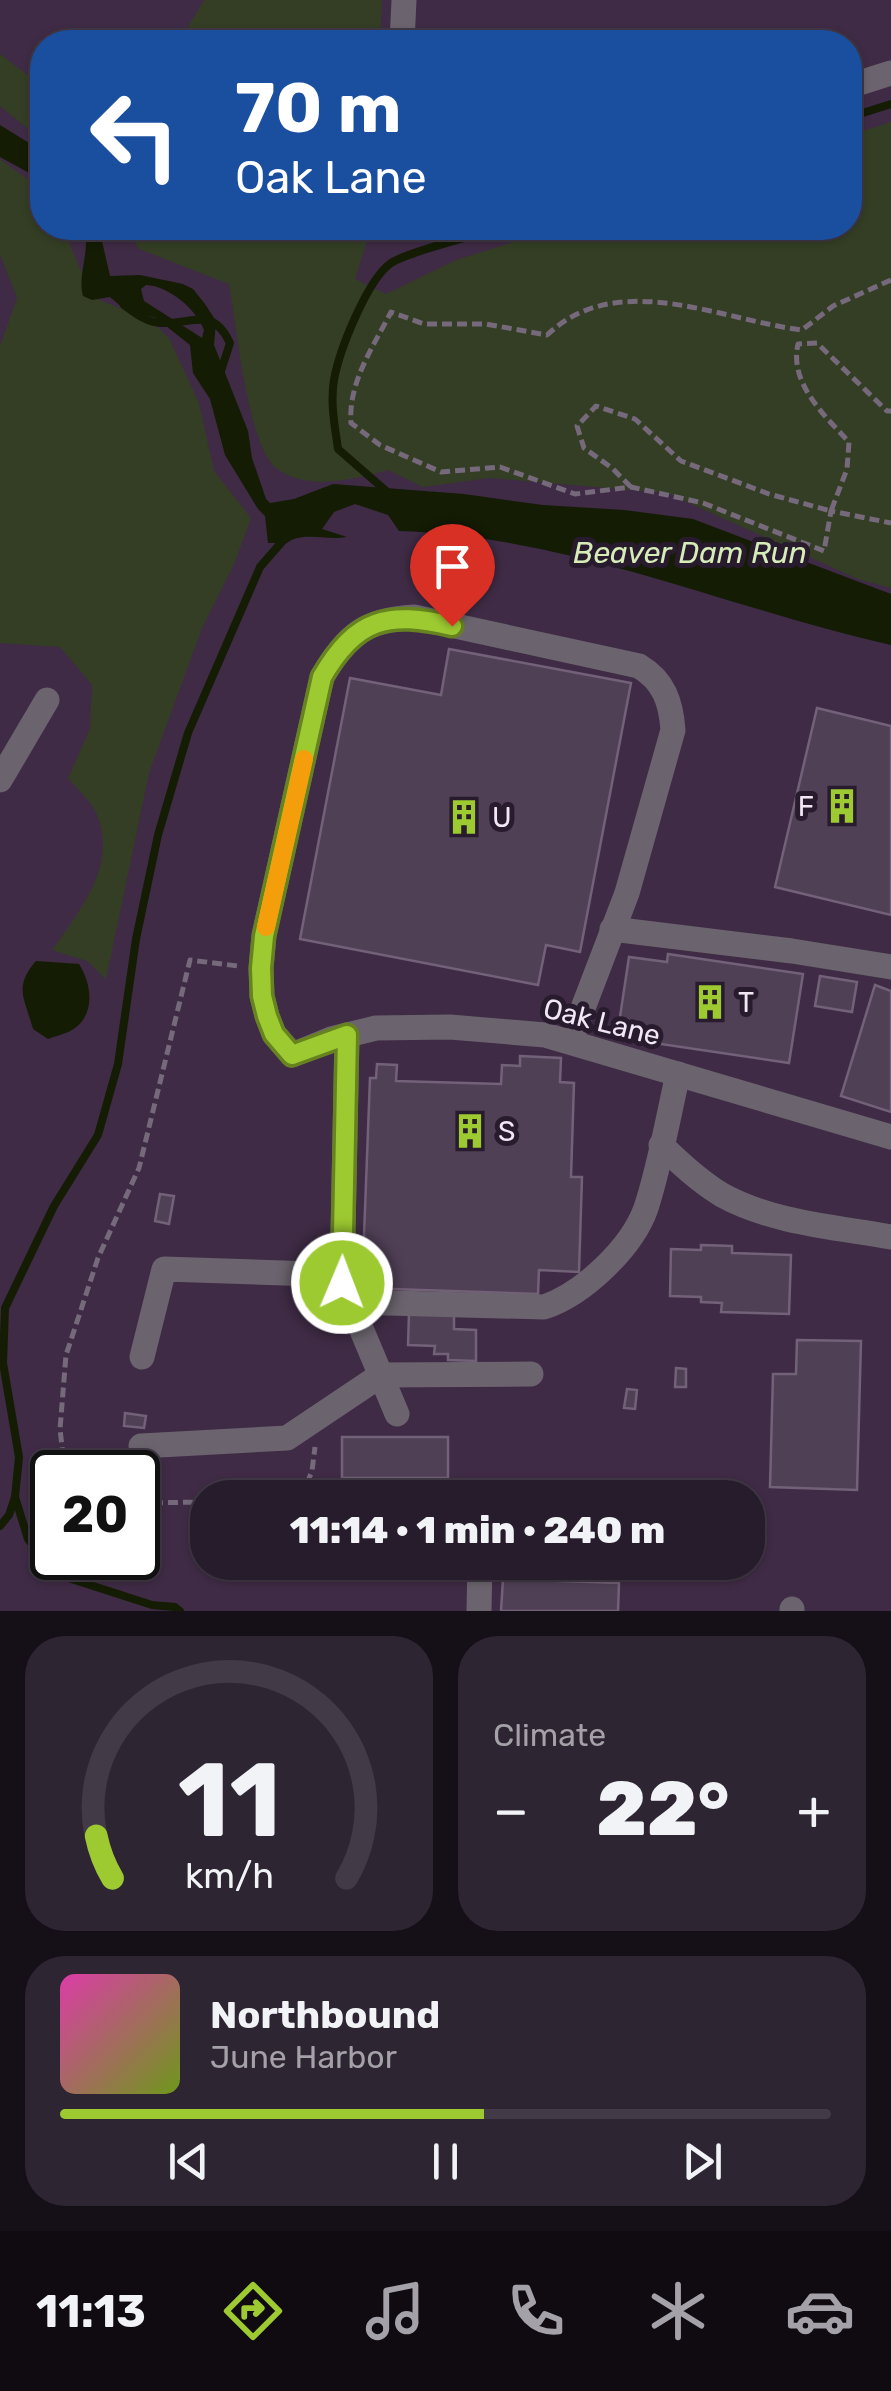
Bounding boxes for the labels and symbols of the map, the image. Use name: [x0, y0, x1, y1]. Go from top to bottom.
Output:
pin: [410, 524, 495, 627]
water label: Beaver Dam Run: [573, 535, 807, 571]
building icon: F: [823, 787, 861, 825]
place label: F: [798, 790, 814, 823]
building icon: U: [445, 798, 483, 836]
place label: U: [492, 801, 512, 834]
building icon: T: [691, 983, 729, 1021]
place label: T: [738, 986, 754, 1019]
street label: Oak Lane: [540, 992, 664, 1052]
building icon: S: [451, 1112, 489, 1150]
place label: S: [498, 1115, 515, 1148]
position arrow: [290, 1231, 394, 1335]
speed limit sign: 20: [30, 1450, 160, 1580]

